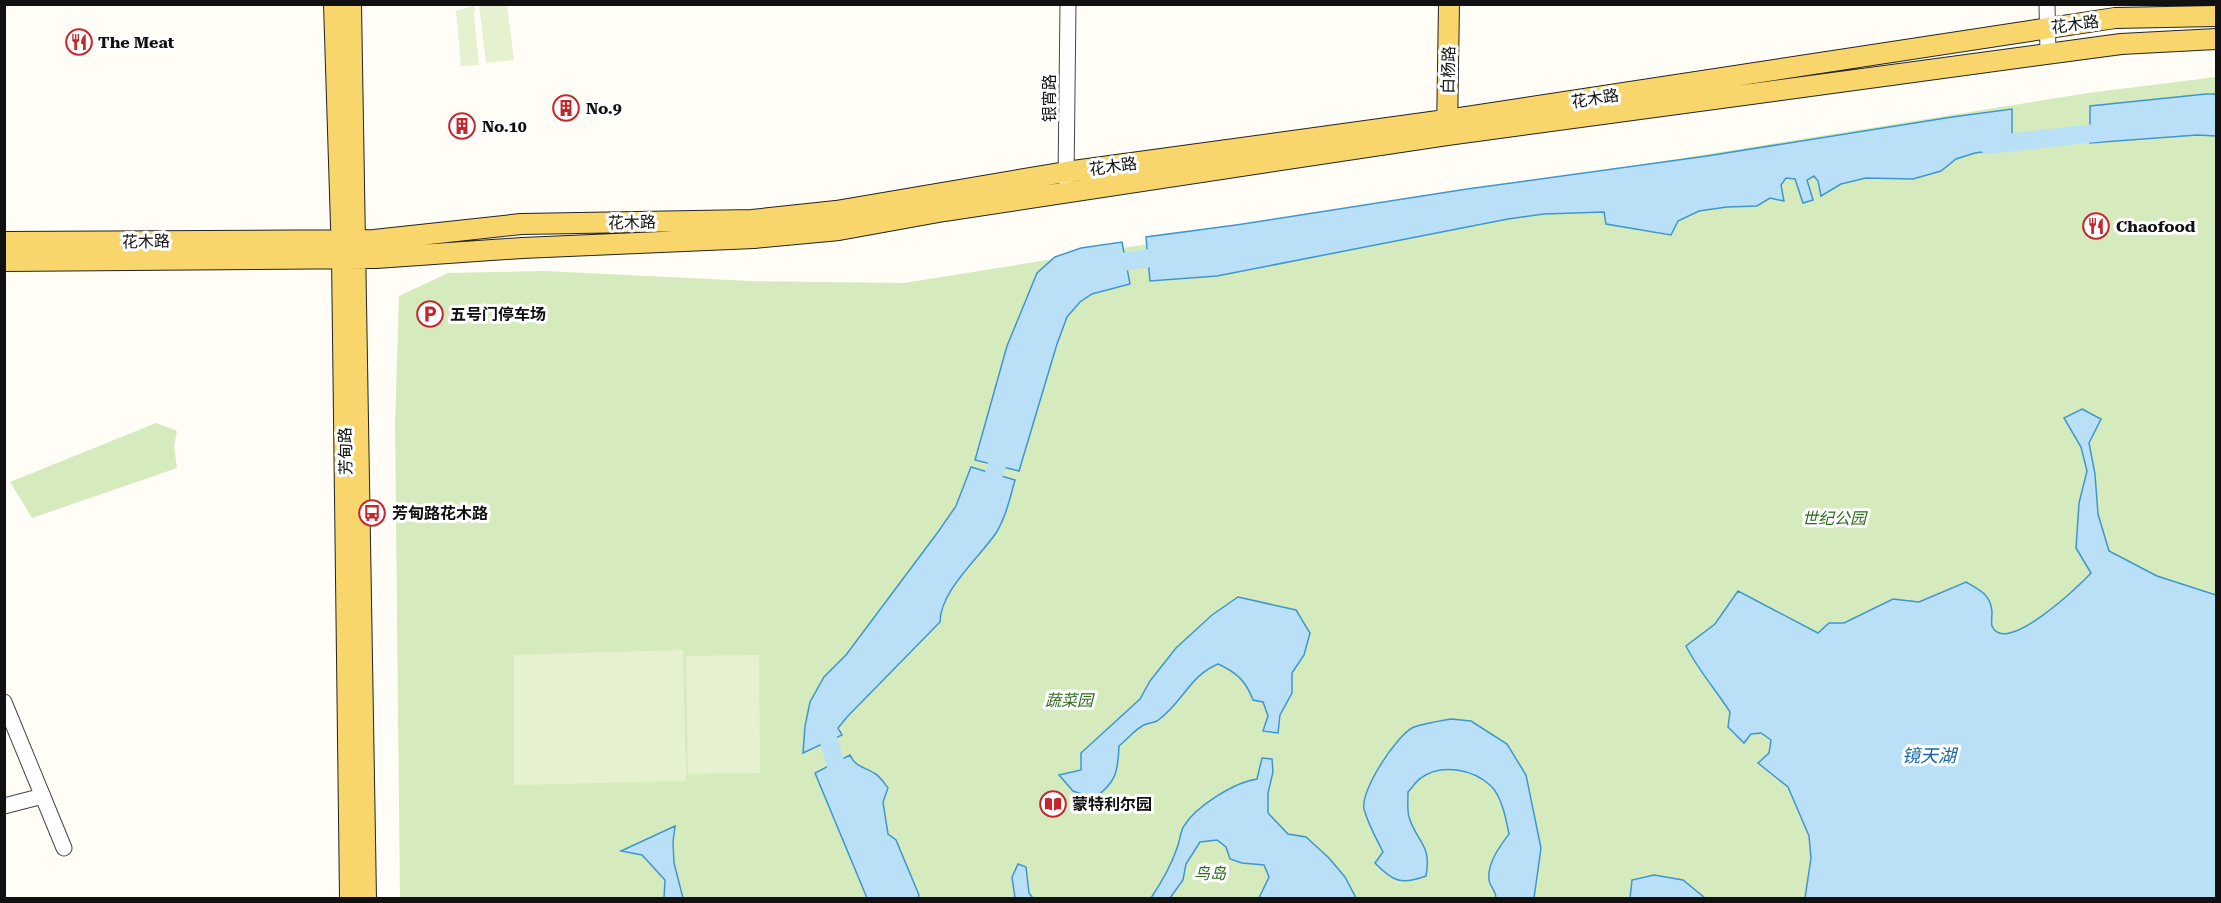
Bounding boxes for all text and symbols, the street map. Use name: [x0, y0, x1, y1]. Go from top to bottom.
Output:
street label: 花木路: [2050, 12, 2100, 37]
restaurant icon: The Meat: [64, 27, 94, 57]
place label: The Meat: [98, 33, 175, 52]
street label: 白杨路: [1439, 46, 1458, 94]
street label: 银宵路: [1040, 74, 1059, 122]
street label: 花木路: [1570, 85, 1620, 112]
building icon: No.9: [551, 93, 581, 123]
place label: No.9: [586, 99, 622, 118]
building icon: No.10: [447, 111, 477, 141]
place label: No.10: [482, 117, 527, 136]
street label: 花木路: [1088, 154, 1138, 179]
restaurant icon: Chaofood: [2081, 211, 2111, 241]
street label: 花木路: [608, 213, 656, 232]
place label: Chaofood: [2116, 217, 2196, 236]
street label: 花木路: [122, 232, 170, 251]
parking icon: 五号门停车场: [415, 299, 445, 329]
place label: 五号门停车场: [450, 305, 546, 324]
street label: 芳甸路: [336, 427, 355, 475]
bus stop icon: 芳甸路花木路: [357, 498, 387, 528]
place label: 芳甸路花木路: [392, 504, 488, 523]
park label: 世纪公园: [1802, 509, 1868, 528]
park label: 蔬菜园: [1045, 691, 1095, 710]
water label: 镜天湖: [1902, 745, 1959, 766]
library icon: 蒙特利尔园: [1038, 789, 1068, 819]
place label: 蒙特利尔园: [1072, 795, 1152, 814]
park label: 鸟岛: [1194, 864, 1227, 883]

